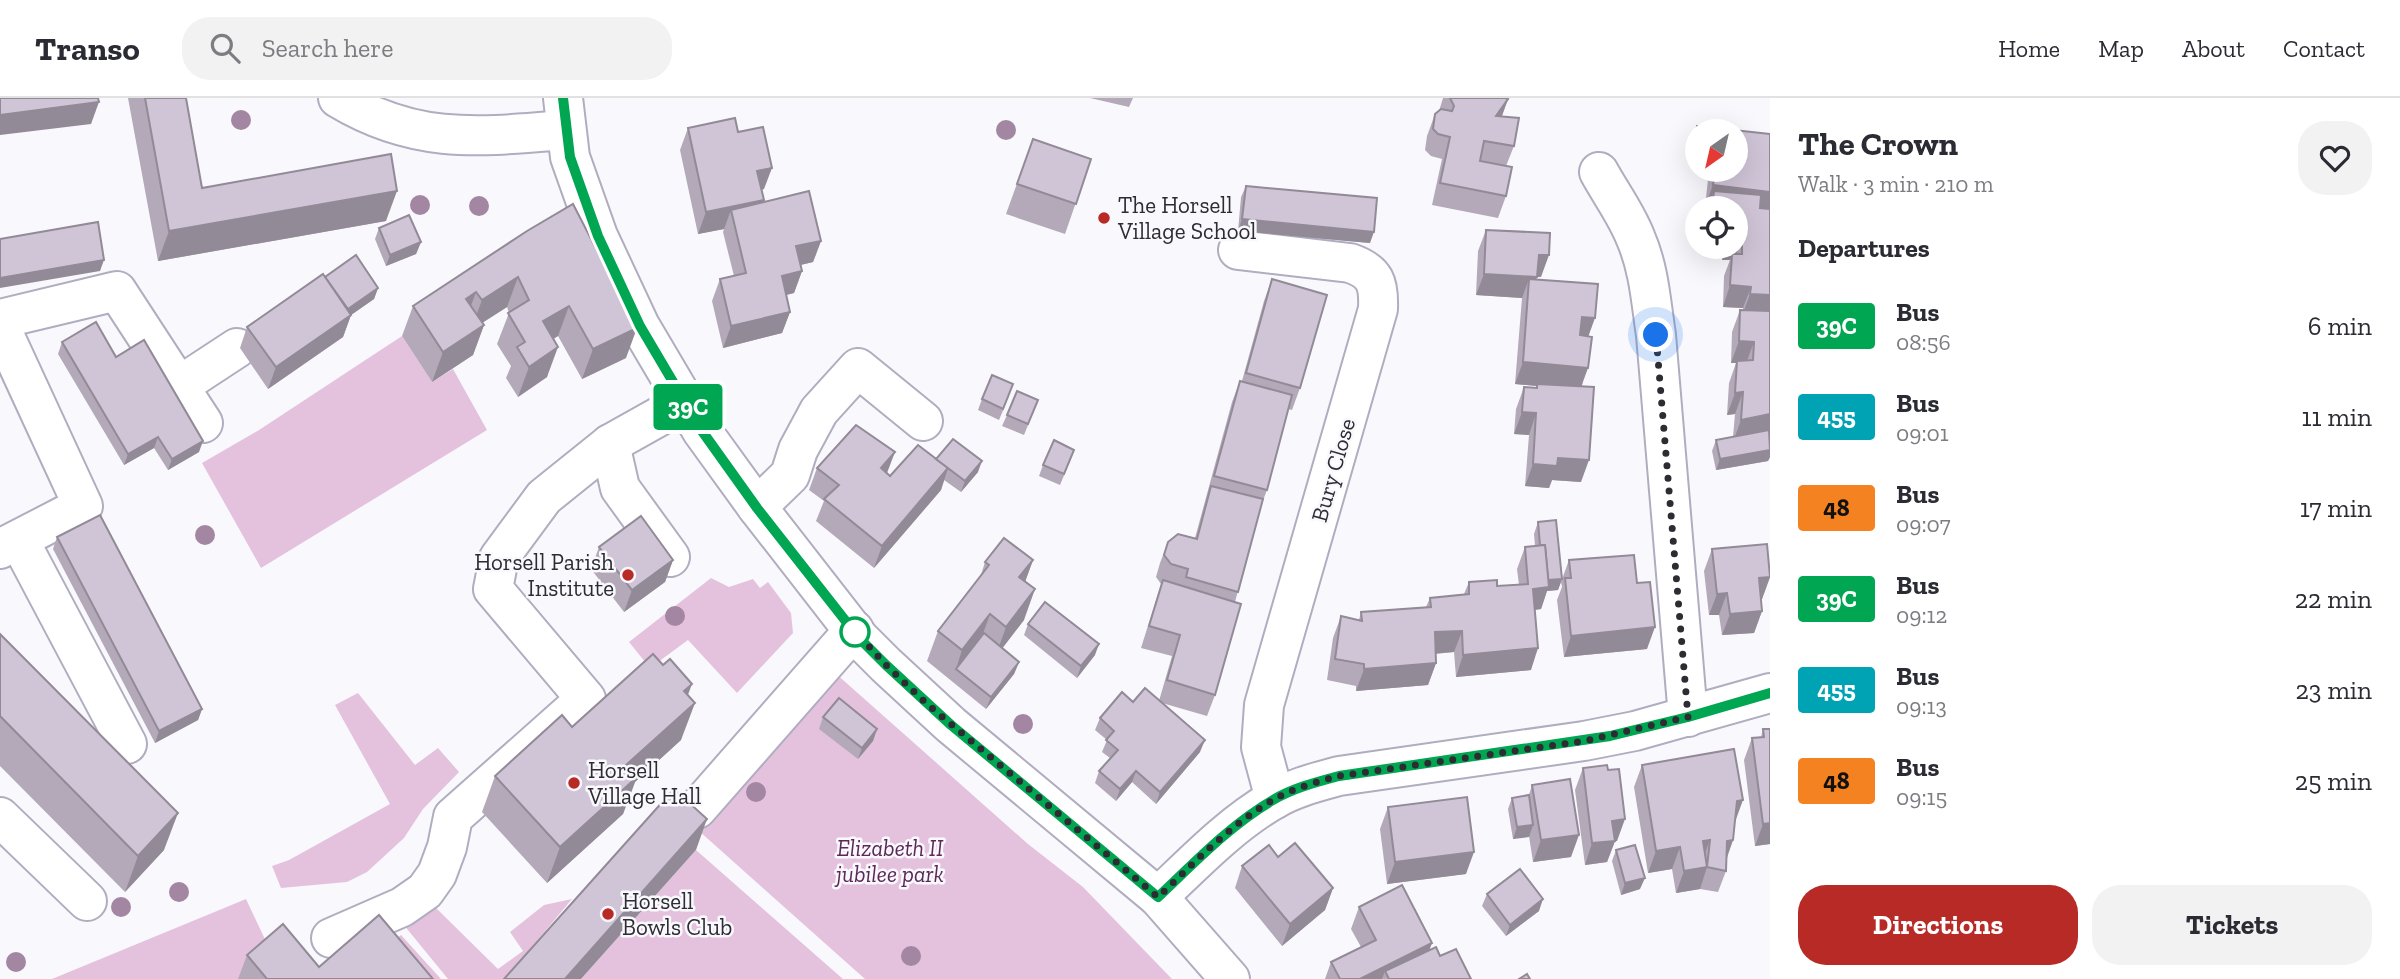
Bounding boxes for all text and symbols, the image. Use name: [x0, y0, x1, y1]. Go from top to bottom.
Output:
search box: [182, 17, 672, 80]
text: Transo: [35, 29, 140, 68]
icon: search: [206, 29, 244, 67]
text: Search here: [262, 32, 393, 64]
text: Home: [1998, 34, 2060, 63]
text: Map: [2098, 34, 2144, 63]
text: About: [2182, 34, 2245, 63]
text: Contact: [2283, 34, 2365, 63]
north arrow: [1685, 119, 1748, 182]
map controls: [1685, 119, 1748, 259]
button: heart: [2298, 121, 2372, 195]
text: The Crown: [1798, 124, 1958, 163]
text: Walk · 3 min · 210 m: [1798, 170, 1994, 198]
place label: The Horsell Village School: [1117, 191, 1256, 245]
button: locate: [1685, 196, 1748, 259]
marker: The Horsell Village School: [1096, 210, 1112, 226]
text: Departures: [1798, 232, 1930, 264]
text: Bus: [1896, 296, 1939, 328]
text: 6 min: [2308, 310, 2372, 342]
text: 39C: [1816, 311, 1857, 340]
your location: [1638, 317, 1673, 352]
text: 08:56: [1896, 328, 1951, 356]
line badge: 39C: [648, 384, 728, 430]
text: Bus: [1896, 387, 1939, 419]
text: 39C: [667, 392, 709, 421]
text: 11 min: [2301, 401, 2372, 433]
text: 455: [1817, 402, 1856, 431]
street label: Bury Close: [1305, 415, 1361, 525]
text: 09:01: [1896, 419, 1949, 447]
text: Bus: [1896, 478, 1939, 510]
text: 17 min: [2300, 492, 2372, 524]
text: 48: [1823, 493, 1850, 522]
text: 09:07: [1896, 510, 1951, 538]
place label: Horsell Parish Institute: [474, 548, 614, 602]
marker: Horsell Parish Institute: [620, 567, 636, 583]
text: Bus: [1896, 569, 1939, 601]
text: 22 min: [2295, 583, 2372, 615]
text: 39C: [1816, 584, 1857, 613]
text: 09:12: [1896, 601, 1947, 629]
unlabelled marker: [840, 617, 870, 647]
text: Bus: [1896, 660, 1939, 692]
text: 23 min: [2295, 674, 2372, 706]
text: 455: [1817, 675, 1856, 704]
text: 09:13: [1896, 692, 1947, 720]
text: Bus: [1896, 751, 1939, 783]
place label: Horsell Village Hall: [587, 756, 701, 810]
text: 25 min: [2295, 765, 2372, 797]
text: 48: [1823, 766, 1850, 795]
marker: Horsell Village Hall: [566, 775, 582, 791]
text: 09:15: [1896, 783, 1947, 811]
park label: Elizabeth II jubilee park: [834, 834, 944, 888]
button: Directions: [1798, 885, 2078, 965]
button: Tickets: [2092, 885, 2372, 965]
place label: Horsell Bowls Club: [622, 887, 732, 941]
marker: Horsell Bowls Club: [600, 906, 616, 922]

